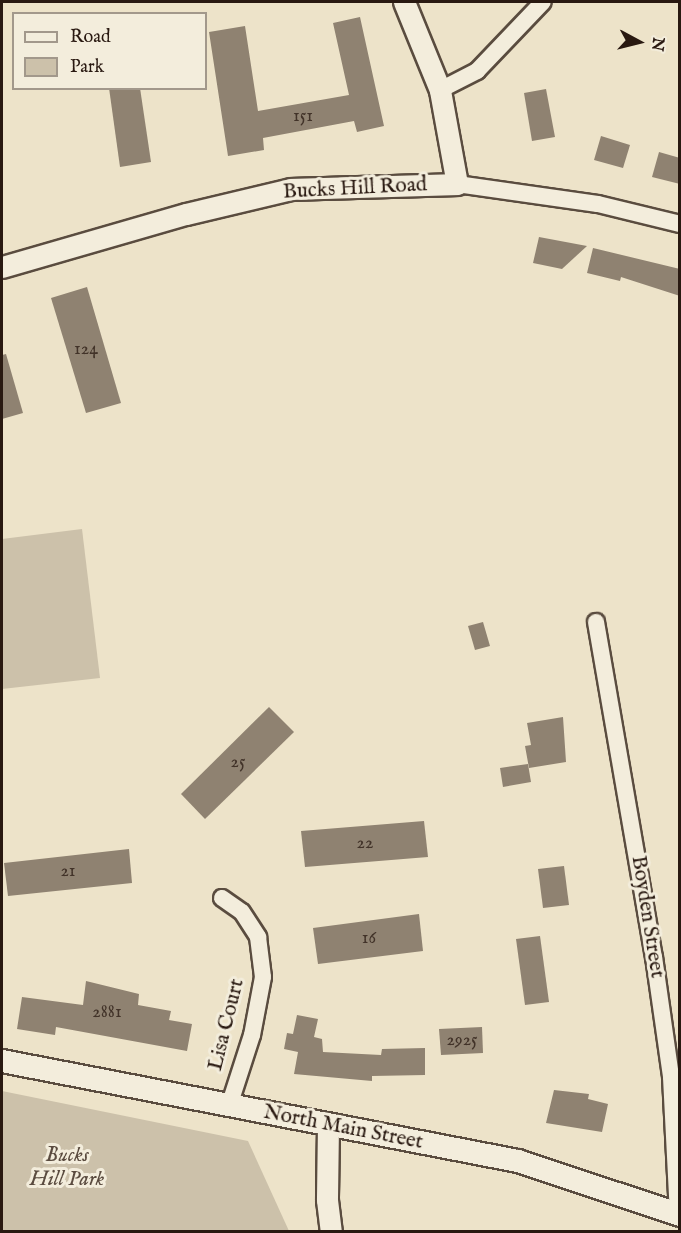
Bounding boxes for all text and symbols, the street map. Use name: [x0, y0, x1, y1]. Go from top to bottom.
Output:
legend: [12, 12, 207, 90]
north arrow: [609, 12, 669, 72]
text: Road: [70, 26, 111, 49]
text: N: [646, 36, 668, 52]
text: Park: [70, 56, 104, 79]
house number: 151: [293, 106, 313, 128]
street label: Bucks Hill Road: [282, 173, 428, 205]
house number: 124: [74, 339, 98, 361]
house number: 25: [231, 752, 245, 774]
house number: 22: [357, 833, 373, 855]
street label: Boyden Street: [625, 854, 669, 980]
house number: 21: [60, 861, 76, 883]
house number: 16: [362, 928, 376, 950]
street label: Lisa Court: [203, 977, 251, 1073]
house number: 2881: [92, 1002, 122, 1024]
house number: 2925: [446, 1030, 478, 1052]
street label: North Main Street: [261, 1100, 425, 1156]
park label: Bucks Hill Park: [30, 1143, 104, 1193]

